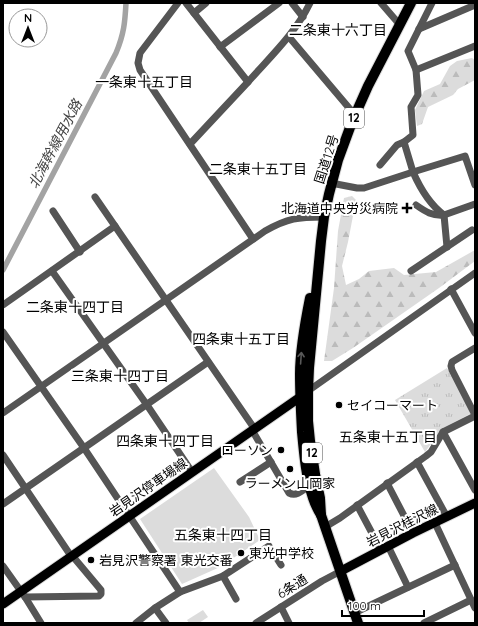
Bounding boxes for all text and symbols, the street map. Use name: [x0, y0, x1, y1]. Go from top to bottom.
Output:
north arrow: [8, 8, 48, 48]
text: N: [24, 11, 32, 25]
district label: 二条東十六丁目: [289, 21, 387, 39]
district label: 一条東十五丁目: [95, 73, 193, 91]
water label: 北海幹線用水路: [24, 96, 86, 191]
road number: 12: [344, 108, 364, 128]
street label: 国道12号: [311, 132, 341, 186]
district label: 二条東十五丁目: [209, 160, 307, 178]
place label: 北海道中央労災病院: [281, 200, 398, 216]
marker: 北海道中央労災病院: [401, 202, 413, 214]
district label: 二条東十四丁目: [26, 298, 124, 316]
district label: 四条東十五丁目: [192, 330, 290, 348]
one-way arrow: [298, 352, 305, 365]
district label: 三条東十四丁目: [71, 367, 169, 385]
place label: セイコーマート: [347, 397, 438, 413]
marker: セイコーマート: [334, 400, 344, 410]
district label: 五条東十五丁目: [339, 428, 437, 446]
district label: 四条東十四丁目: [116, 432, 214, 450]
place label: ローソン: [221, 442, 273, 458]
road number: 12: [302, 443, 322, 463]
marker: ローソン: [276, 445, 286, 455]
street label: 岩見沢停車場線: [106, 454, 190, 520]
marker: ラーメン山岡家: [285, 464, 295, 474]
place label: ラーメン山岡家: [245, 475, 335, 491]
street label: 岩見沢桂沢線: [364, 500, 440, 550]
district label: 五条東十四丁目: [174, 526, 272, 544]
place label: 東光中学校: [249, 545, 314, 561]
marker: 東光中学校: [236, 548, 246, 558]
place label: 岩見沢警察署 東光交番: [99, 552, 233, 568]
marker: 岩見沢警察署 東光交番: [86, 555, 96, 565]
street label: 6条通: [274, 570, 310, 602]
scale bar: [342, 592, 424, 618]
text: 100 m: [348, 598, 381, 613]

